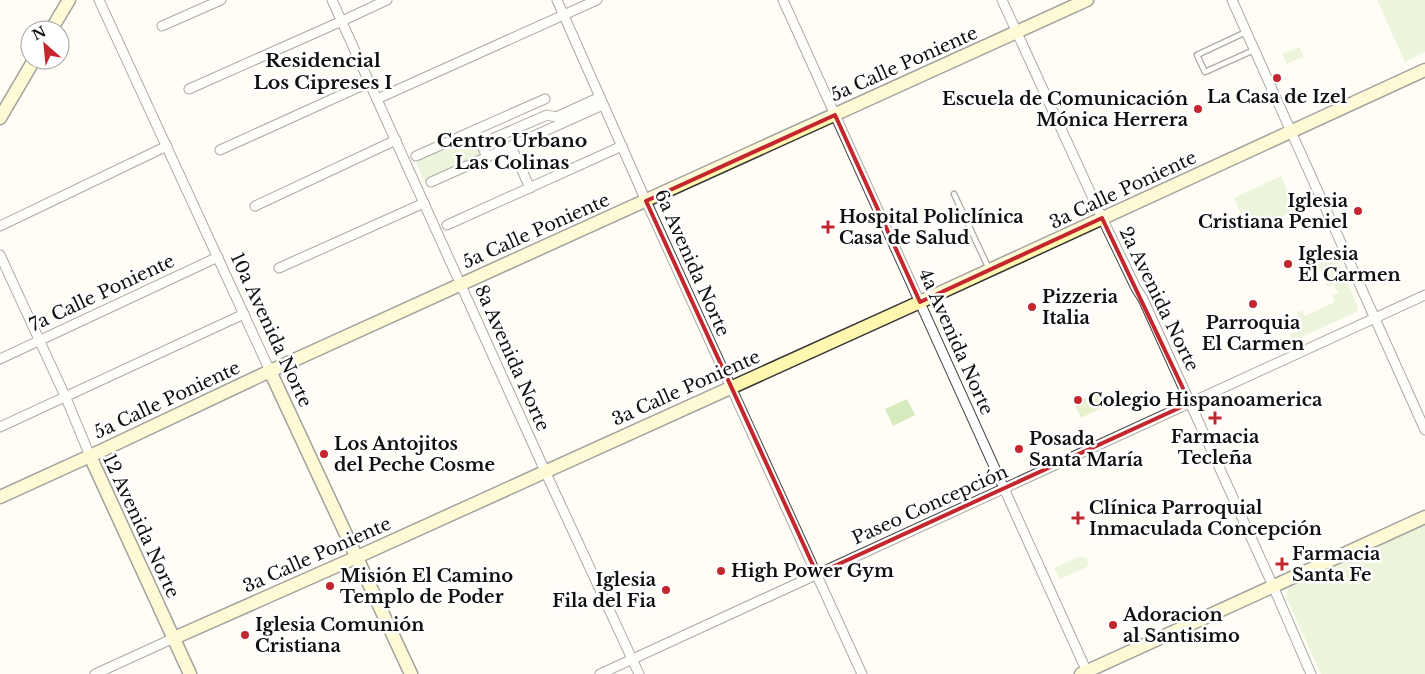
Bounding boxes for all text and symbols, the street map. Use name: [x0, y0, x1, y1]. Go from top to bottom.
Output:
north arrow: [20, 20, 70, 70]
text: N: [29, 22, 49, 44]
street label: 5a Calle Poniente: [827, 22, 981, 106]
district label: Residencial Los Cipreses I: [253, 49, 393, 94]
marker: La Casa de Izel: [1271, 72, 1283, 84]
place label: La Casa de Izel: [1207, 86, 1348, 108]
place label: Escuela de Comunicación Mónica Herrera: [942, 88, 1189, 131]
marker: Escuela de Comunicación Mónica Herrera: [1192, 103, 1204, 115]
district label: Centro Urbano Las Colinas: [437, 129, 587, 174]
street label: 3a Calle Poniente: [1046, 146, 1200, 234]
street label: 6a Avenida Norte: [650, 186, 734, 340]
street label: 5a Calle Poniente: [459, 189, 613, 273]
place label: Iglesia Cristiana Peniel: [1198, 190, 1349, 233]
marker: Iglesia Cristiana Peniel: [1352, 205, 1364, 217]
place label: Hospital Policlínica Casa de Salud: [839, 206, 1024, 249]
marker: Hospital Policlínica Casa de Salud: [821, 220, 835, 234]
street label: 2a Avenida Norte: [1115, 223, 1203, 375]
place label: Iglesia El Carmen: [1298, 243, 1401, 286]
street label: 10a Avenida Norte: [226, 249, 316, 411]
street label: 7a Calle Poniente: [26, 250, 178, 336]
marker: Iglesia El Carmen: [1282, 258, 1294, 270]
street label: 4a Avenida Norte: [914, 266, 998, 418]
street label: 8a Avenida Norte: [470, 281, 554, 435]
place label: Pizzeria Italia: [1042, 286, 1119, 329]
marker: Parroquia El Carmen: [1247, 298, 1259, 310]
marker: Pizzeria Italia: [1026, 301, 1038, 313]
place label: Parroquia El Carmen: [1202, 312, 1304, 355]
street label: 3a Calle Poniente: [609, 345, 763, 431]
street label: 5a Calle Poniente: [90, 356, 244, 444]
place label: Colegio Hispanoamerica: [1088, 389, 1323, 411]
marker: Colegio Hispanoamerica: [1072, 394, 1084, 406]
marker: Farmacia Tecleña: [1209, 412, 1221, 424]
place label: Farmacia Tecleña: [1171, 426, 1260, 469]
place label: Posada Santa María: [1029, 428, 1144, 471]
place label: Los Antojitos del Peche Cosme: [334, 433, 495, 476]
marker: Posada Santa María: [1013, 443, 1025, 455]
marker: Los Antojitos del Peche Cosme: [318, 448, 330, 460]
street label: 12 Avenida Norte: [98, 451, 184, 601]
street label: Paseo Concepción: [849, 461, 1011, 549]
place label: Clínica Parroquial Inmaculada Concepción: [1089, 497, 1322, 540]
marker: Clínica Parroquial Inmaculada Concepción: [1071, 511, 1085, 525]
street label: 3a Calle Poniente: [240, 512, 394, 598]
place label: Farmacia Santa Fe: [1292, 543, 1381, 586]
marker: Farmacia Santa Fe: [1276, 558, 1288, 570]
place label: High Power Gym: [731, 560, 894, 582]
place label: Misión El Camino Templo de Poder: [340, 565, 513, 608]
marker: High Power Gym: [715, 565, 727, 577]
place label: Iglesia Fila del Fia: [552, 569, 657, 612]
marker: Misión El Camino Templo de Poder: [324, 580, 336, 592]
marker: Iglesia Fila del Fia: [660, 584, 672, 596]
place label: Adoracion al Santisimo: [1122, 604, 1240, 647]
place label: Iglesia Comunión Cristiana: [255, 614, 424, 657]
marker: Adoracion al Santisimo: [1107, 619, 1119, 631]
marker: Iglesia Comunión Cristiana: [239, 629, 251, 641]

